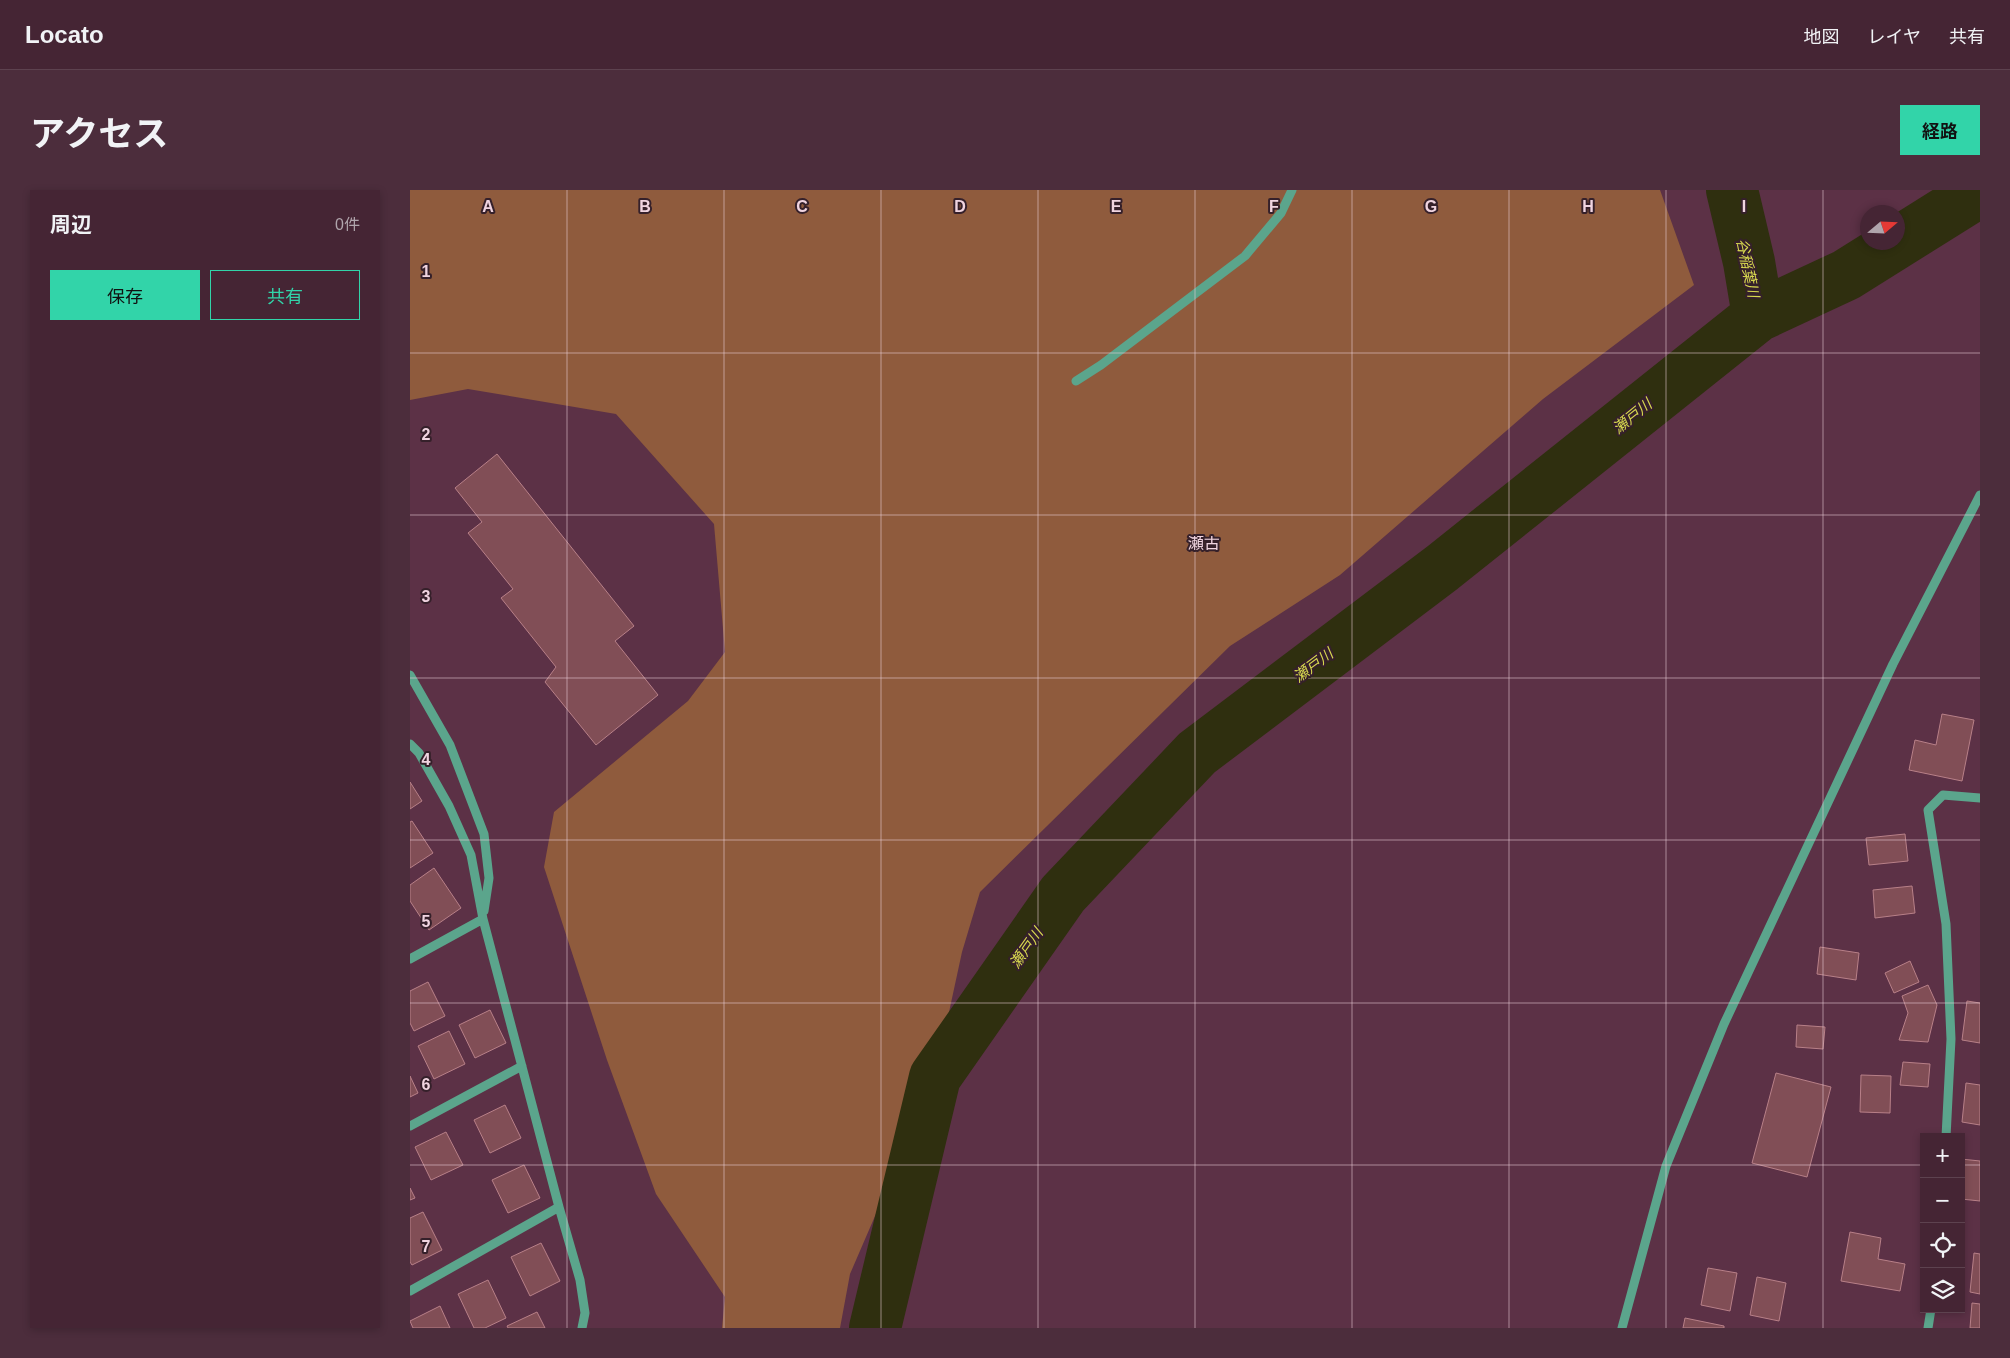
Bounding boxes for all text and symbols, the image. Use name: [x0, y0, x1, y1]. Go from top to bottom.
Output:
text: Locato: [25, 21, 104, 48]
text: 地図: [1804, 27, 1840, 47]
text: レイヤ: [1868, 27, 1921, 47]
text: 共有: [1949, 27, 1985, 47]
button: 経路: [1900, 105, 1980, 155]
text: アクセス: [30, 114, 168, 153]
text: A: [482, 198, 494, 215]
text: B: [639, 198, 651, 215]
text: C: [796, 198, 808, 215]
text: D: [954, 198, 966, 215]
text: E: [1111, 198, 1122, 215]
text: F: [1269, 198, 1279, 215]
text: G: [1425, 198, 1437, 215]
text: H: [1582, 198, 1594, 215]
text: I: [1742, 198, 1746, 215]
north arrow: [1860, 205, 1905, 250]
text: 周辺: [50, 213, 92, 236]
text: 0件: [335, 216, 360, 233]
water label: 谷稲葉川: [1733, 237, 1763, 301]
text: 1: [422, 263, 431, 280]
button: 保存: [50, 270, 200, 320]
button: 共有: [210, 270, 360, 320]
water label: 瀬戸川: [1609, 394, 1656, 437]
text: 2: [422, 426, 431, 443]
district label: 瀬古: [1188, 535, 1220, 552]
text: 3: [422, 588, 431, 605]
water label: 瀬戸川: [1290, 643, 1338, 685]
text: 4: [422, 751, 431, 768]
text: 5: [422, 913, 431, 930]
water label: 瀬戸川: [1006, 923, 1047, 971]
text: 6: [422, 1076, 431, 1093]
map controls: [1920, 1133, 1965, 1313]
button: +: [1920, 1133, 1965, 1178]
button: −: [1920, 1178, 1965, 1223]
button: locate: [1920, 1223, 1965, 1268]
text: 7: [422, 1238, 431, 1255]
button: layers: [1920, 1268, 1965, 1313]

